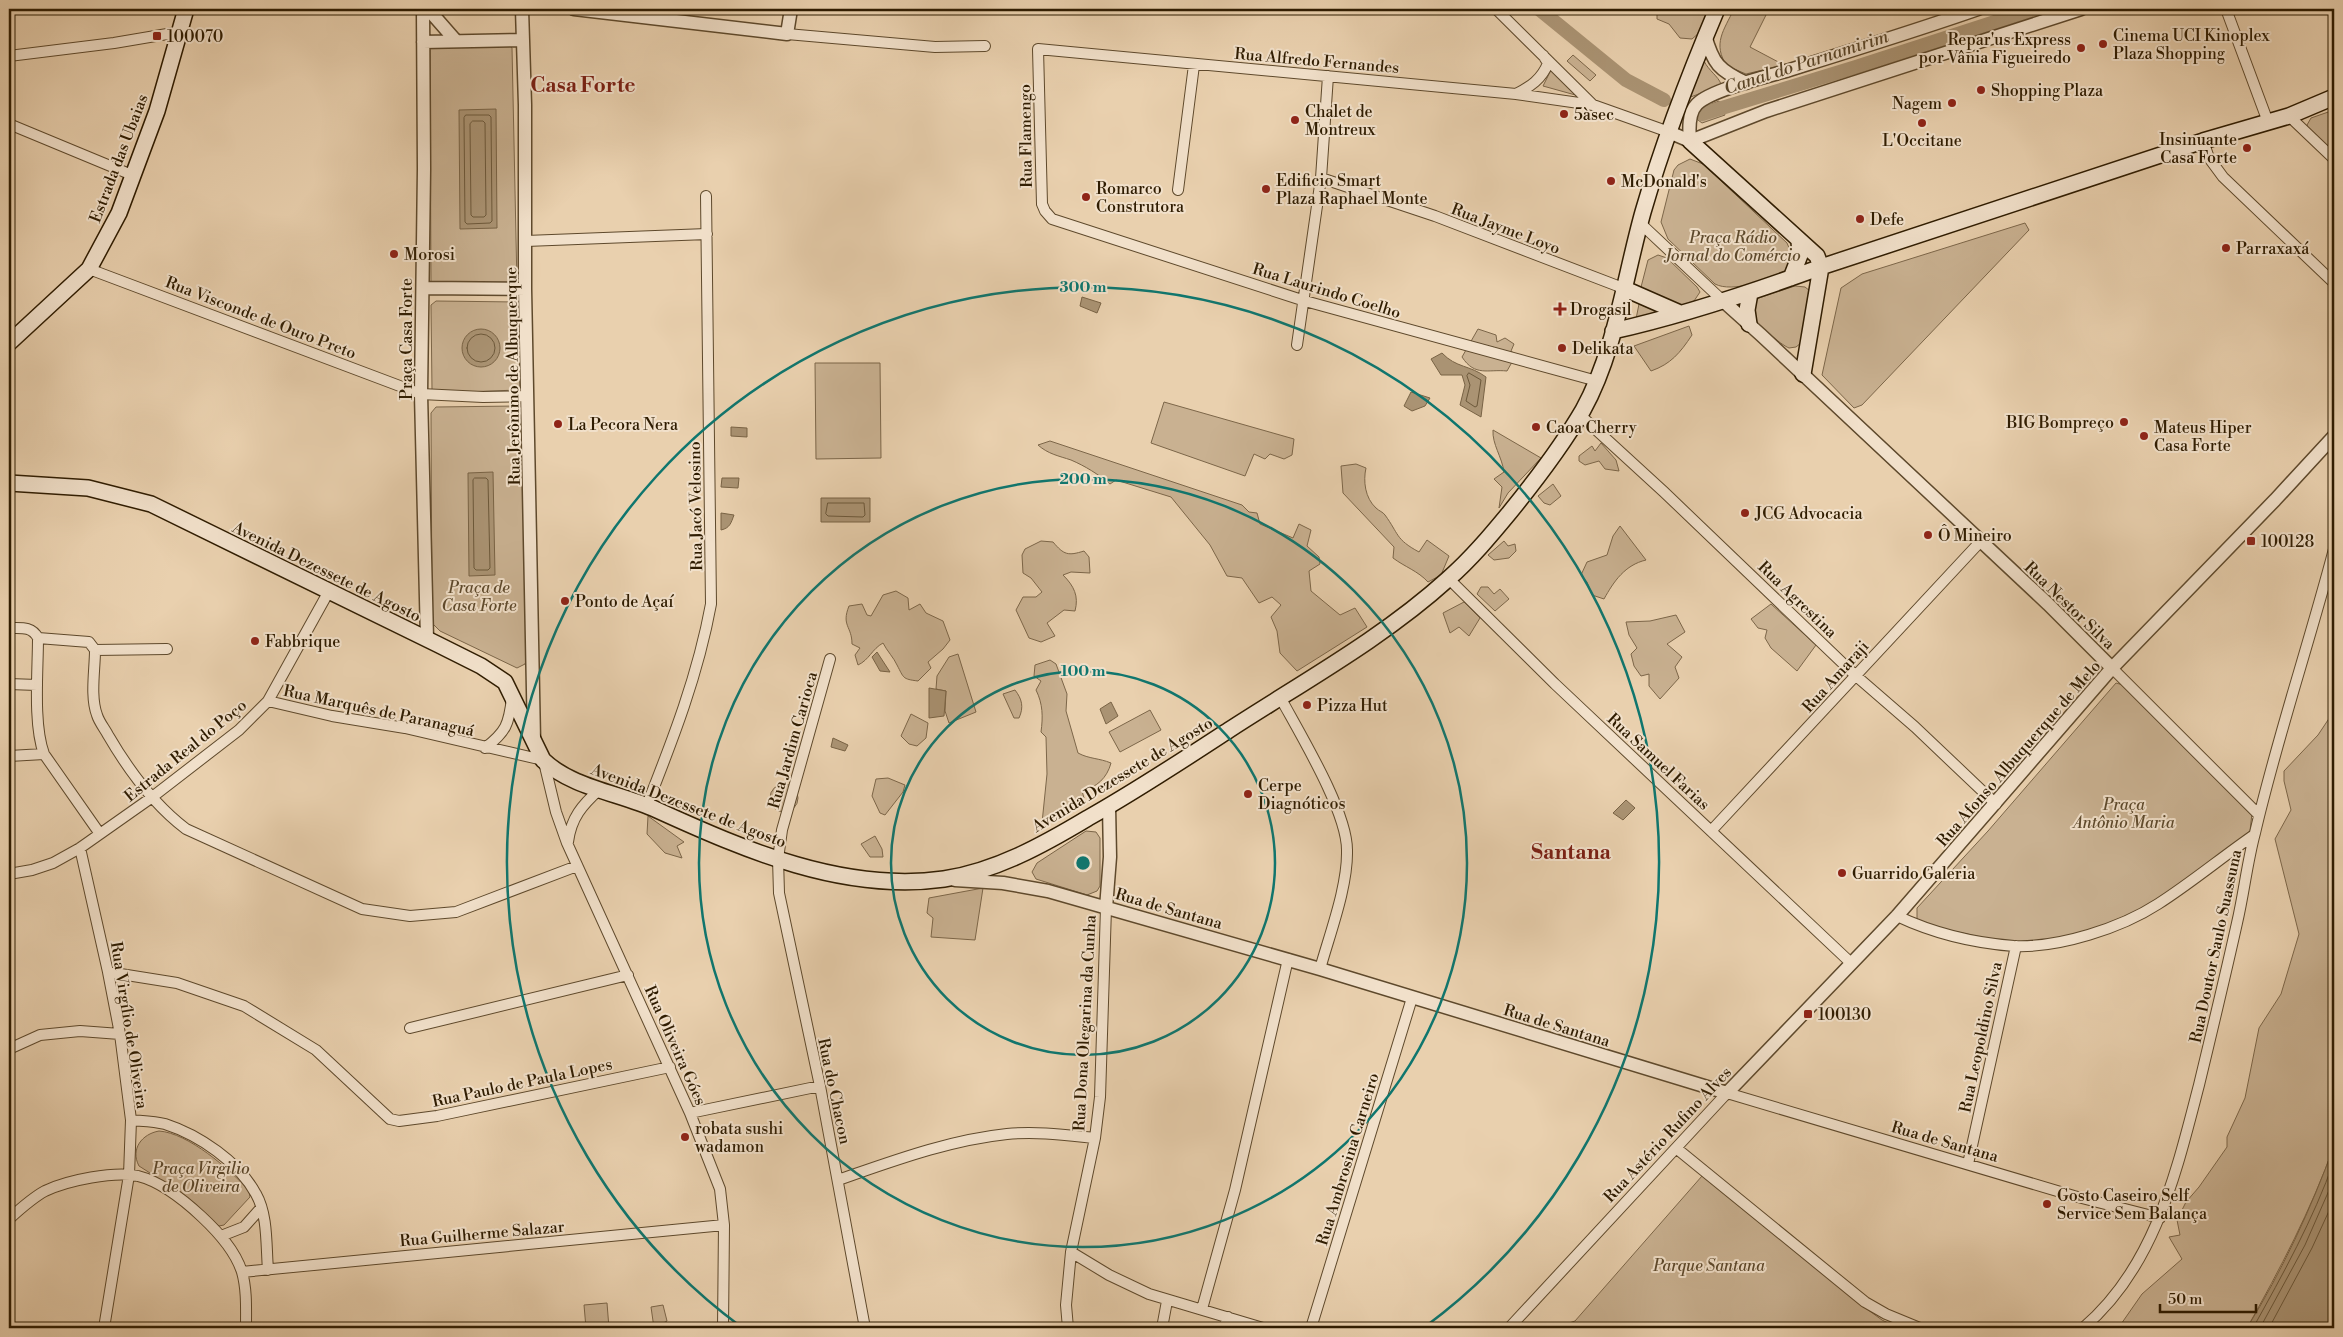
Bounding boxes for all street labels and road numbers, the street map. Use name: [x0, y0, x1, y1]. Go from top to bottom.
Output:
street label: Rua Alfredo Fernandes: [1234, 44, 1400, 78]
street label: Rua Flamengo: [1015, 84, 1037, 188]
street label: Estrada das Ubaias: [85, 91, 153, 226]
street label: Rua Jayme Loyo: [1448, 199, 1563, 259]
street label: Rua Laurindo Coelho: [1250, 259, 1403, 323]
street label: Rua Jerônimo de Albuquerque: [501, 266, 525, 485]
street label: Rua Visconde de Ouro Preto: [162, 272, 359, 364]
street label: Praça Casa Forte: [397, 278, 417, 400]
street label: Rua Jacó Velosino: [685, 441, 707, 571]
street label: Avenida Dezessete de Agosto: [228, 517, 424, 626]
street label: Rua Agrestina: [1754, 557, 1842, 643]
street label: Rua Nestor Silva: [2020, 557, 2120, 655]
street label: Rua Amaraji: [1798, 637, 1873, 717]
street label: Rua Afonso Albuquerque de Melo: [1932, 656, 2105, 851]
street label: Rua Jardim Carioca: [764, 669, 822, 811]
street label: Rua Marquês de Paranaguá: [281, 681, 477, 741]
street label: Estrada Real do Poço: [120, 695, 251, 806]
street label: Rua Samuel Farias: [1603, 709, 1714, 815]
street label: Avenida Dezessete de Agosto: [1028, 713, 1217, 837]
street label: Avenida Dezessete de Agosto: [587, 759, 789, 852]
street label: Rua Doutor Saulo Suassuna: [2186, 847, 2246, 1045]
street label: Rua de Santana: [1113, 884, 1225, 934]
street label: Rua Dona Olegarina da Cunha: [1069, 913, 1101, 1132]
street label: Rua Virgílio de Oliveira: [106, 940, 152, 1111]
street label: Rua Leopoldino Silva: [1955, 959, 2007, 1114]
street label: Rua Oliveira Góes: [640, 982, 711, 1109]
street label: Rua de Santana: [1501, 1000, 1613, 1052]
street label: Rua do Chacon: [813, 1036, 855, 1147]
street label: Rua Paulo de Paula Lopes: [430, 1054, 614, 1112]
street label: Rua Astério Rufino Alves: [1600, 1063, 1736, 1207]
street label: Rua Ambrosina Carneiro: [1312, 1071, 1384, 1248]
street label: Rua de Santana: [1889, 1117, 2001, 1167]
street label: Rua Guilherme Salazar: [399, 1217, 565, 1251]

